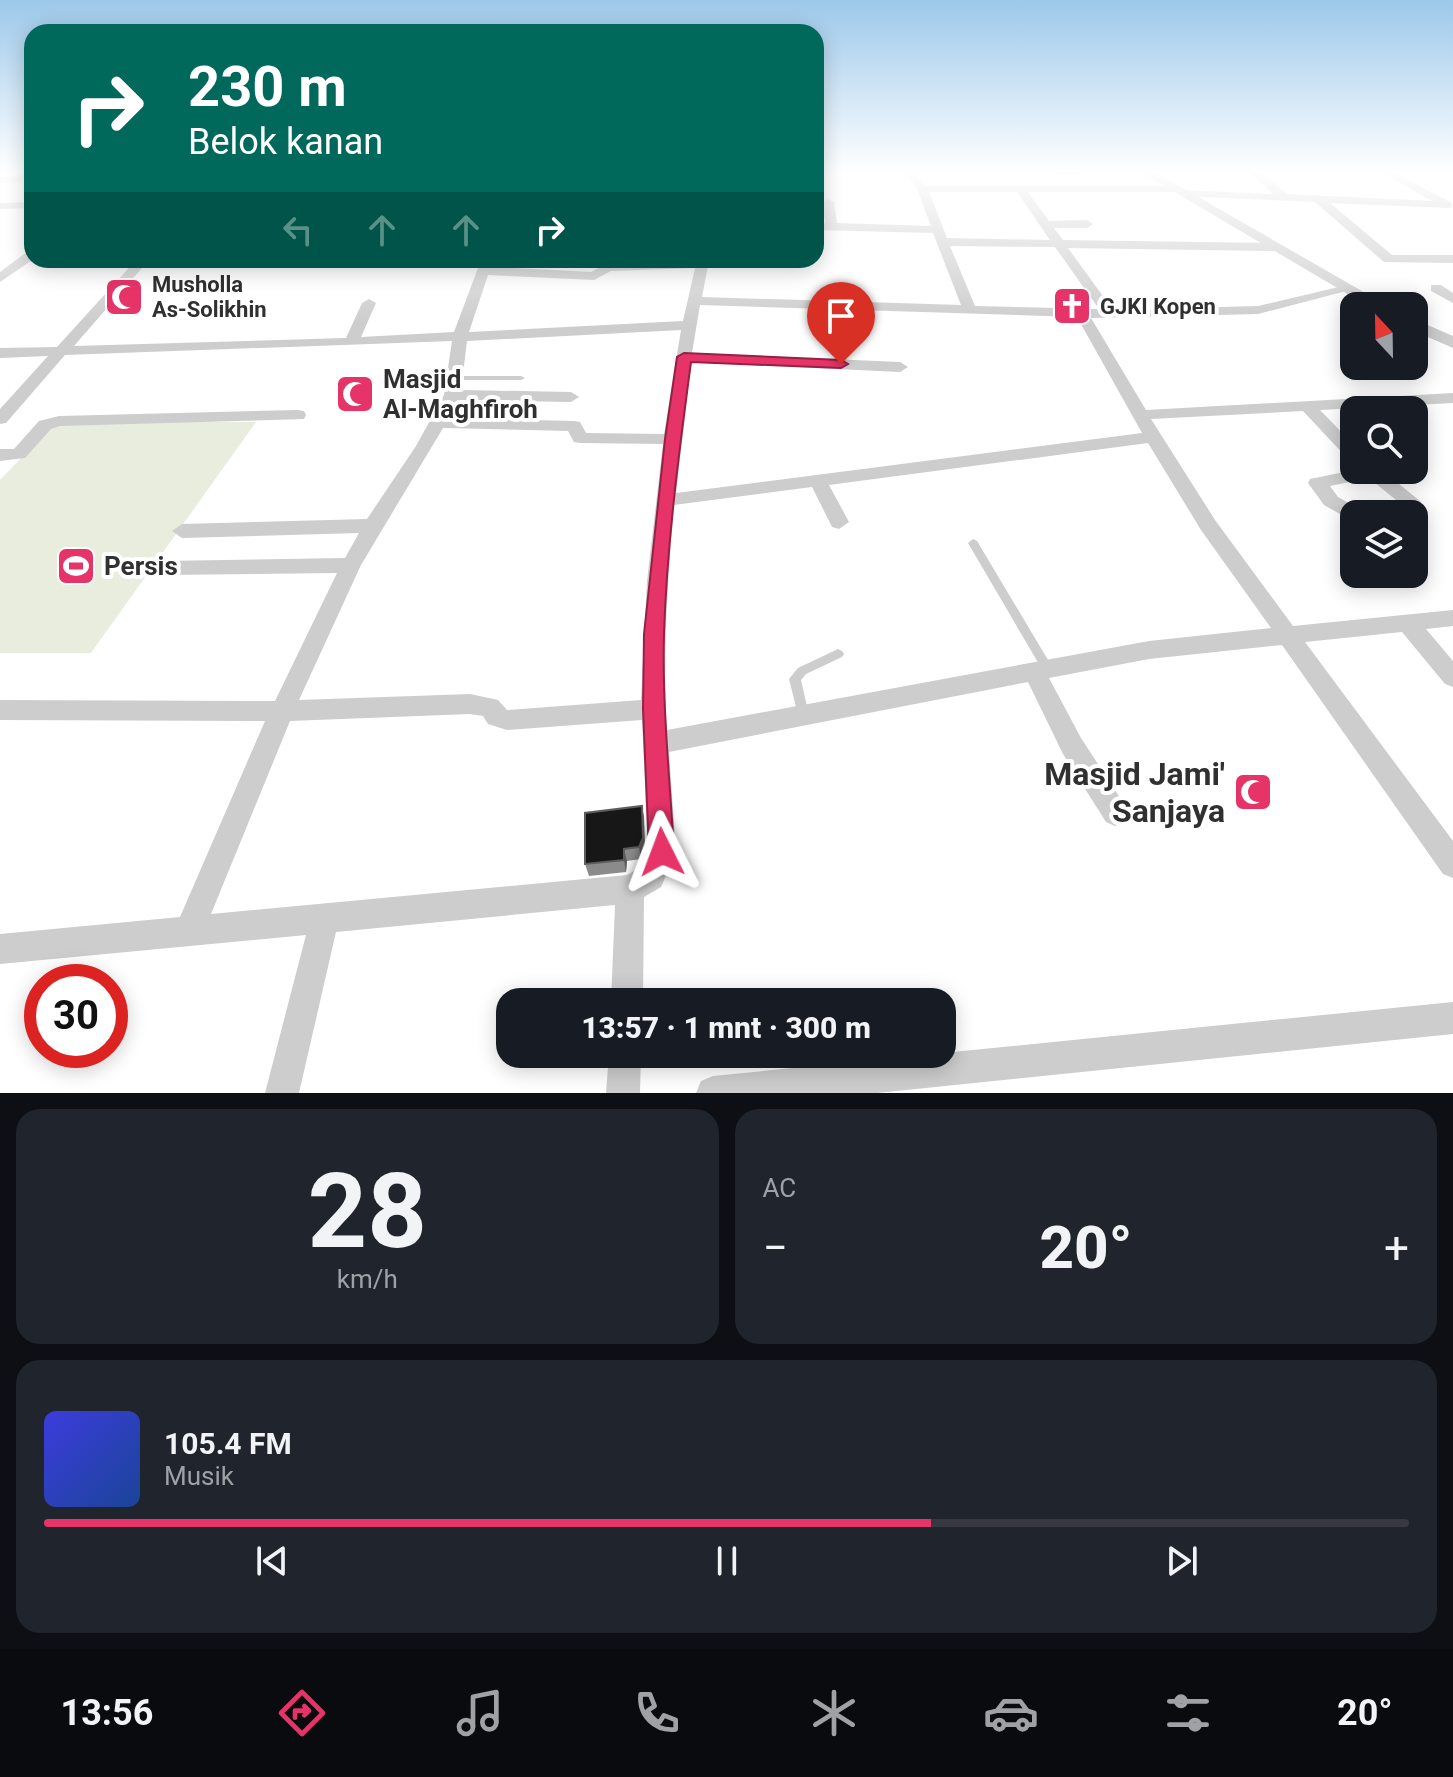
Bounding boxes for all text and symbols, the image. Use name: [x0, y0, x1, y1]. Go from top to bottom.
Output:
text: 230 m: [188, 54, 347, 120]
icon: right: [56, 56, 160, 160]
text: Belok kanan: [188, 121, 383, 163]
icon: left: [276, 208, 320, 252]
icon: ahead: [360, 208, 404, 252]
icon: ahead: [444, 208, 488, 252]
icon: right: [528, 208, 572, 252]
place label: Musholla As-Solikhin: [152, 272, 267, 322]
mosque icon: Musholla As-Solikhin: [103, 276, 145, 318]
pin: [807, 282, 875, 364]
church icon: GJKI Kopen: [1051, 285, 1093, 327]
north arrow: [1340, 292, 1428, 380]
map controls: [1340, 292, 1428, 588]
icon: arrive: [819, 294, 863, 338]
place label: GJKI Kopen: [1100, 294, 1216, 319]
place label: Masjid Al-Maghfiroh: [383, 364, 538, 424]
mosque icon: Masjid Al-Maghfiroh: [334, 373, 376, 415]
button: search: [1340, 396, 1428, 484]
button: layers: [1340, 500, 1428, 588]
sports icon: Persis: [55, 545, 97, 587]
place label: Persis: [104, 551, 178, 581]
place label: Masjid Jami' Sanjaya: [1044, 755, 1225, 830]
mosque icon: Masjid Jami' Sanjaya: [1232, 771, 1274, 813]
position arrow: [620, 810, 704, 894]
speed limit sign: 30: [24, 964, 128, 1068]
text: 13:57 · 1 mnt · 300 m: [581, 1010, 871, 1045]
text: 28: [308, 1151, 427, 1272]
text: AC: [763, 1173, 796, 1203]
text: 20°: [1039, 1212, 1132, 1283]
text: −: [763, 1222, 788, 1274]
text: +: [1384, 1222, 1409, 1274]
text: km/h: [337, 1264, 398, 1294]
text: 105.4 FM: [164, 1426, 292, 1461]
text: Musik: [164, 1461, 234, 1491]
icon: previous: [250, 1539, 294, 1583]
icon: pause: [705, 1539, 749, 1583]
icon: next: [1160, 1539, 1204, 1583]
icon: directions: [274, 1685, 330, 1741]
icon: music: [452, 1685, 508, 1741]
icon: phone: [629, 1685, 685, 1741]
icon: climate: [806, 1685, 862, 1741]
icon: car: [983, 1685, 1039, 1741]
icon: filters: [1160, 1685, 1216, 1741]
text: 13:56: [61, 1692, 153, 1734]
text: 20°: [1337, 1692, 1392, 1734]

